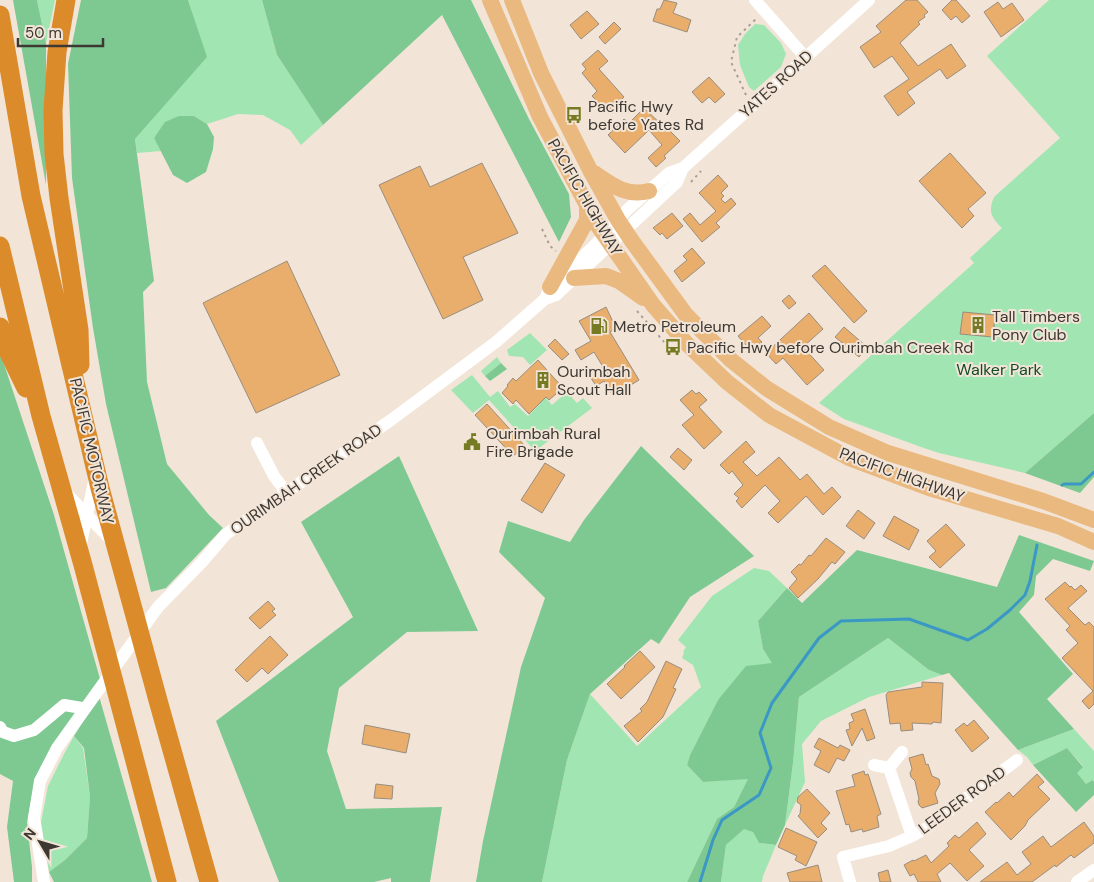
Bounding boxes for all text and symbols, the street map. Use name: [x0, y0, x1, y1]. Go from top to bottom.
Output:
scale bar: [18, 15, 102, 47]
text: 50 m: [25, 23, 62, 43]
street label: YATES ROAD: [735, 46, 817, 122]
place label: Pacific Hwy before Yates Rd: [588, 96, 704, 135]
bus stop icon: Pacific Hwy before Yates Rd: [564, 105, 584, 125]
street label: PACIFIC HIGHWAY: [543, 135, 627, 259]
place label: Tall Timbers Pony Club: [992, 306, 1080, 345]
building icon: Tall Timbers Pony Club: [968, 315, 988, 335]
fuel station icon: Metro Petroleum: [589, 316, 609, 336]
place label: Metro Petroleum: [613, 316, 736, 337]
bus stop icon: Pacific Hwy before Ourimbah Creek Rd: [663, 337, 683, 357]
place label: Pacific Hwy before Ourimbah Creek Rd: [687, 337, 973, 358]
park label: Walker Park: [956, 359, 1042, 380]
place label: Ourimbah Scout Hall: [557, 361, 631, 400]
building icon: Ourimbah Scout Hall: [533, 370, 553, 390]
street label: PACIFIC MOTORWAY: [65, 376, 119, 526]
street label: OURIMBAH CREEK ROAD: [226, 419, 386, 539]
place label: Ourimbah Rural Fire Brigade: [486, 423, 601, 462]
public building icon: Ourimbah Rural Fire Brigade: [462, 432, 482, 452]
street label: PACIFIC HIGHWAY: [836, 443, 968, 507]
street label: LEEDER ROAD: [914, 761, 1010, 839]
north arrow: [15, 817, 65, 867]
text: N: [20, 824, 40, 844]

